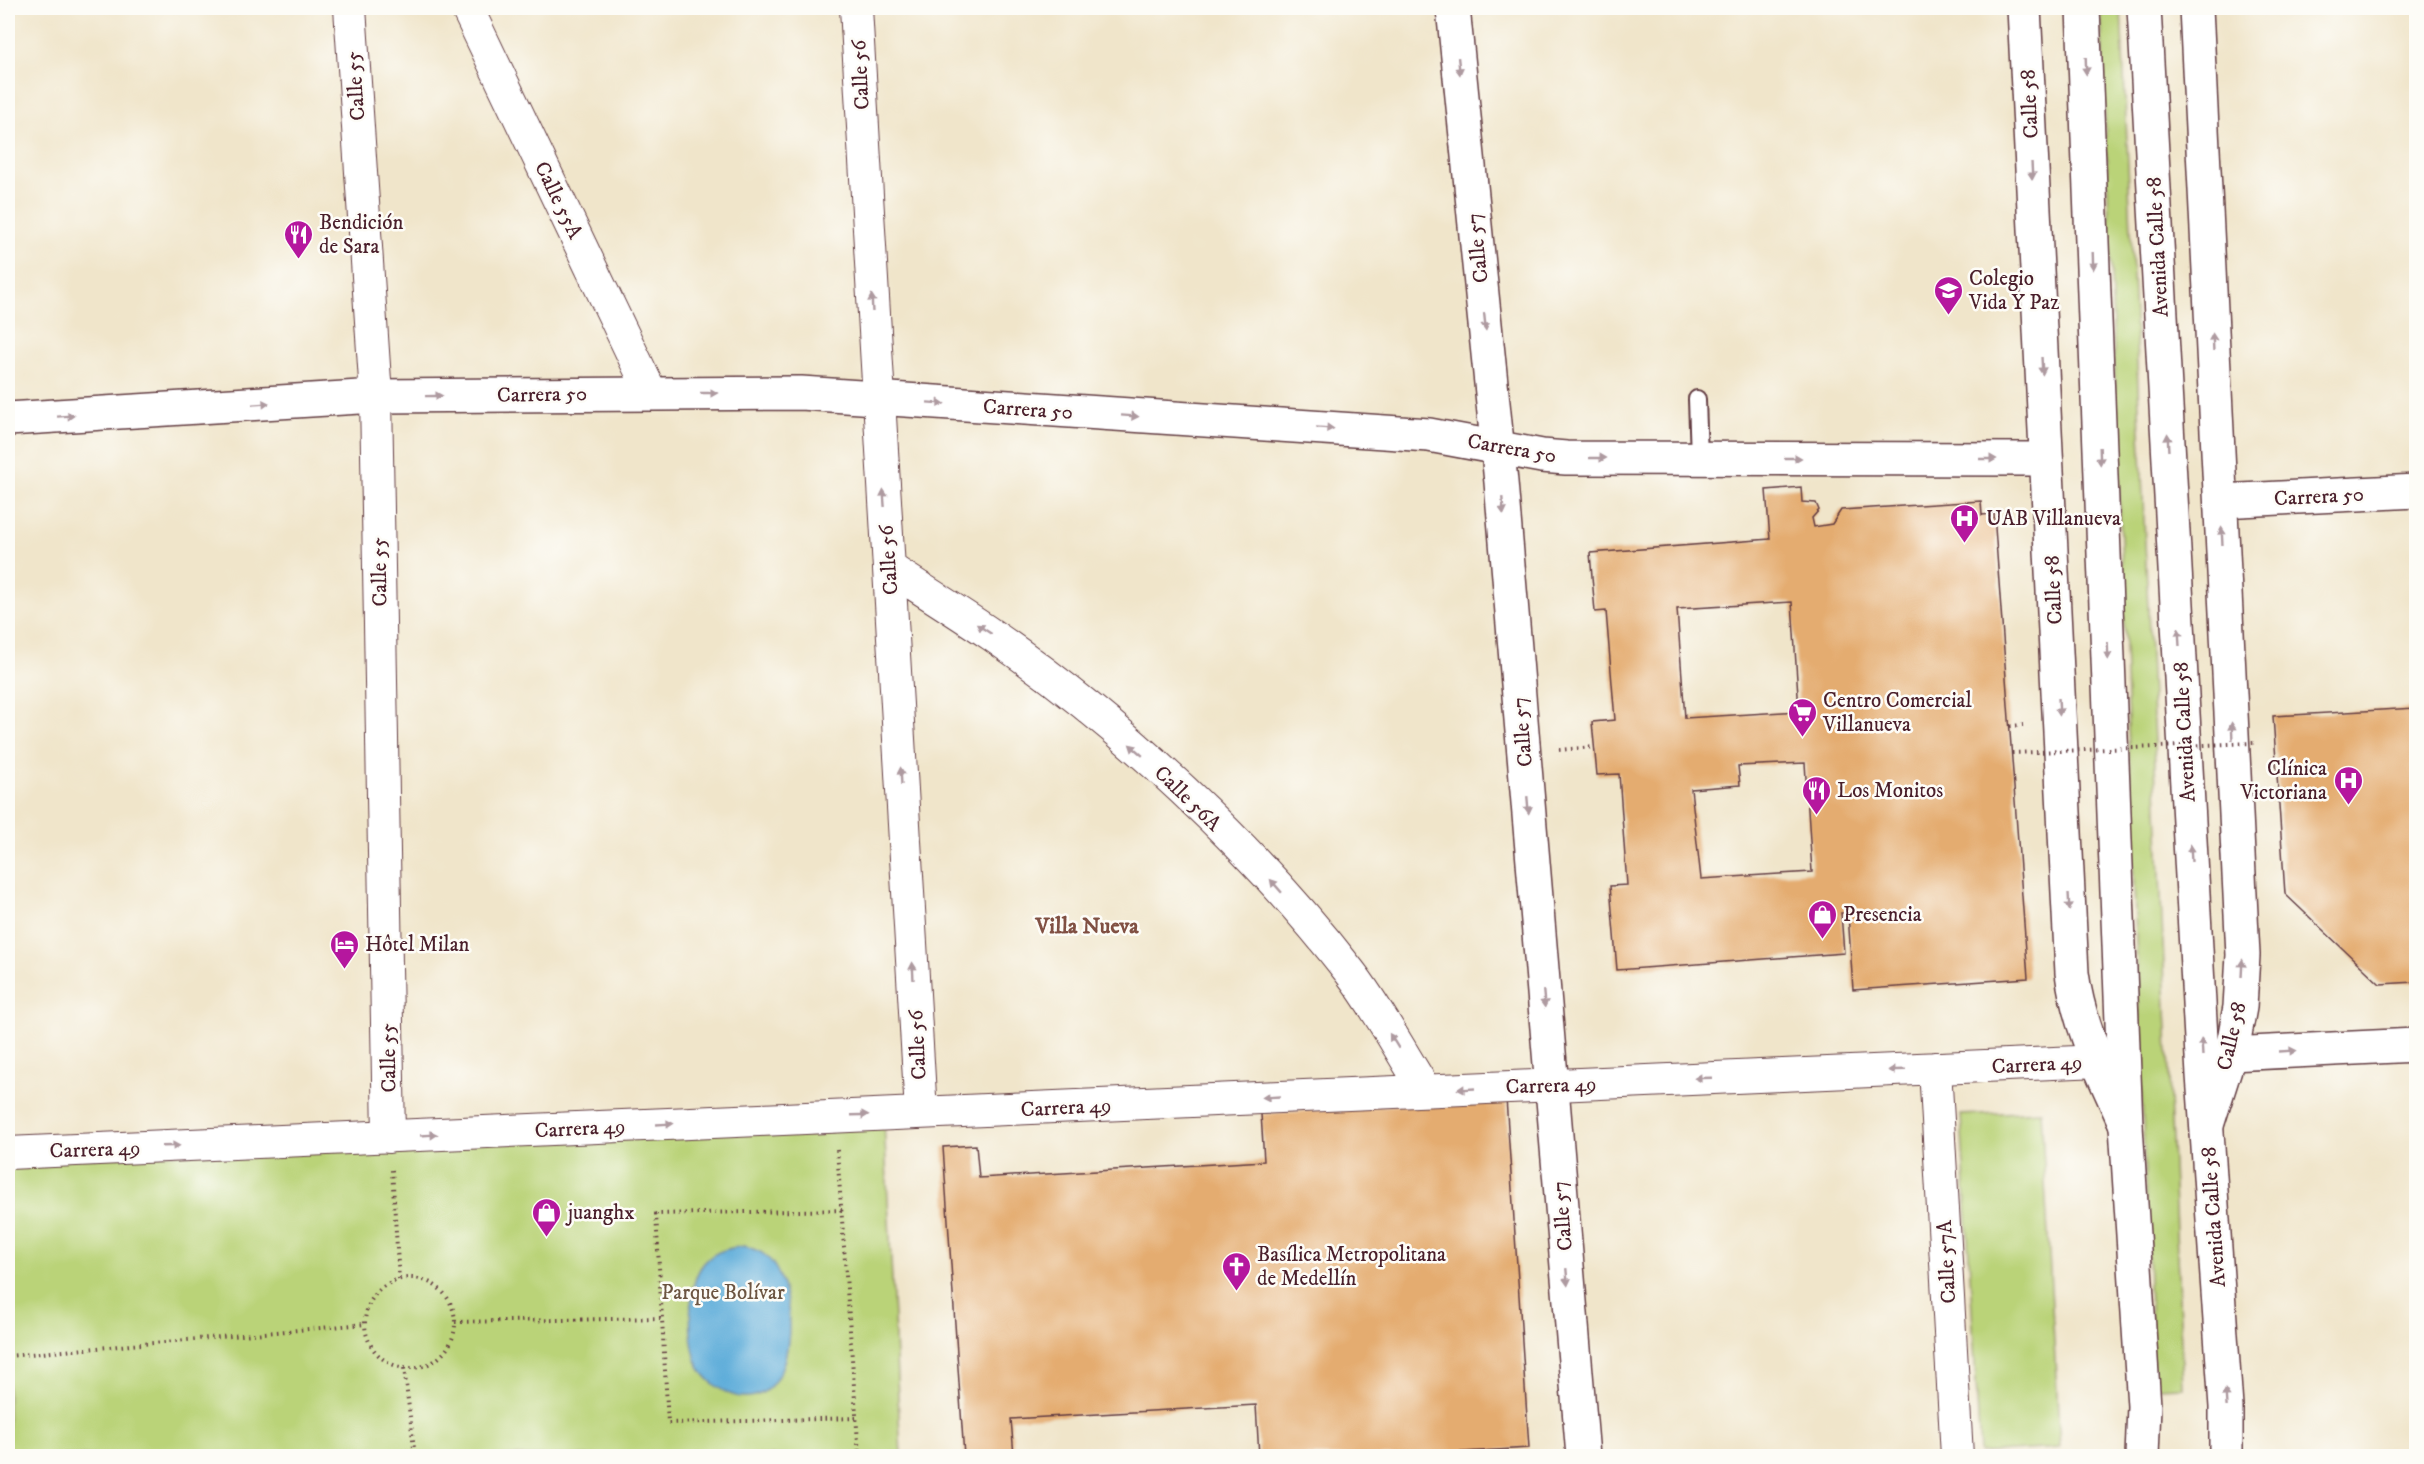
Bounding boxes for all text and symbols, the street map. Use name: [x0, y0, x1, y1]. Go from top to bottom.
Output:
street label: Calle 56: [846, 38, 876, 111]
street label: Calle 55: [341, 50, 371, 122]
one-way arrow: [1454, 56, 1464, 75]
one-way arrow: [2081, 56, 2090, 75]
street label: Calle 58: [2015, 69, 2045, 139]
street label: Calle 55A: [528, 157, 588, 244]
one-way arrow: [2027, 161, 2036, 180]
street label: Avenida Calle 58: [2141, 176, 2175, 318]
place label: Bendición de Sara: [319, 210, 403, 260]
street label: Calle 57: [1461, 212, 1495, 284]
restaurant icon: Bendición de Sara: [282, 218, 314, 260]
one-way arrow: [2088, 251, 2097, 270]
place label: Colegio Vida Y Paz: [1968, 266, 2059, 316]
school or university icon: Colegio Vida Y Paz: [1932, 274, 1964, 316]
one-way arrow: [868, 293, 877, 312]
one-way arrow: [1480, 313, 1490, 332]
one-way arrow: [2208, 332, 2217, 351]
one-way arrow: [2037, 356, 2046, 375]
street label: Carrera 50: [497, 381, 587, 409]
one-way arrow: [700, 388, 719, 398]
one-way arrow: [425, 391, 444, 400]
street label: Carrera 50: [982, 394, 1074, 426]
one-way arrow: [251, 399, 270, 408]
one-way arrow: [926, 399, 945, 408]
one-way arrow: [56, 411, 75, 420]
one-way arrow: [1121, 411, 1140, 420]
one-way arrow: [1316, 423, 1335, 433]
street label: Carrera 50: [1465, 428, 1558, 470]
one-way arrow: [2163, 433, 2173, 452]
one-way arrow: [2096, 446, 2105, 465]
one-way arrow: [1588, 453, 1607, 463]
one-way arrow: [1783, 453, 1802, 463]
one-way arrow: [1978, 454, 1997, 464]
street label: Carrera 50: [2273, 482, 2365, 512]
one-way arrow: [880, 488, 889, 507]
one-way arrow: [1499, 496, 1508, 515]
hospital icon: UAB Villanueva: [1949, 502, 1981, 544]
place label: UAB Villanueva: [1986, 506, 2121, 532]
street label: Calle 56: [874, 523, 904, 596]
one-way arrow: [2218, 527, 2227, 546]
street label: Calle 55: [366, 537, 394, 607]
street label: Calle 58: [2039, 555, 2069, 625]
one-way arrow: [975, 624, 992, 635]
one-way arrow: [2174, 627, 2183, 646]
one-way arrow: [2103, 641, 2112, 660]
street label: Avenida Calle 58: [2168, 661, 2202, 803]
place label: Centro Comercial Villanueva: [1822, 688, 1972, 738]
street label: Calle 57: [1507, 696, 1539, 768]
supermarket icon: Centro Comercial Villanueva: [1786, 696, 1818, 738]
one-way arrow: [2054, 698, 2063, 717]
one-way arrow: [2227, 722, 2236, 741]
one-way arrow: [1129, 743, 1144, 757]
place label: Clínica Victoriana: [2239, 756, 2327, 806]
street label: Calle 56A: [1148, 760, 1227, 837]
hospital icon: Clínica Victoriana: [2332, 764, 2364, 806]
one-way arrow: [897, 767, 906, 786]
restaurant icon: Los Monitos: [1800, 774, 1832, 816]
place label: Los Monitos: [1837, 778, 1943, 804]
one-way arrow: [1523, 795, 1533, 814]
one-way arrow: [2186, 843, 2195, 862]
one-way arrow: [1270, 879, 1283, 894]
one-way arrow: [2064, 892, 2073, 911]
shop icon: Presencia: [1806, 898, 1838, 940]
place label: Presencia: [1843, 902, 1922, 928]
district label: Villa Nueva: [1034, 913, 1139, 940]
hotel icon: Hôtel Milan: [328, 928, 360, 970]
place label: Hôtel Milan: [365, 932, 470, 958]
one-way arrow: [2237, 958, 2246, 977]
one-way arrow: [908, 961, 918, 980]
one-way arrow: [1539, 990, 1549, 1009]
street label: Calle 58: [2211, 999, 2252, 1073]
street label: Calle 56: [903, 1008, 933, 1081]
street label: Calle 55: [375, 1023, 403, 1093]
one-way arrow: [1388, 1033, 1399, 1049]
one-way arrow: [2197, 1038, 2206, 1057]
one-way arrow: [2279, 1047, 2298, 1056]
street label: Carrera 49: [1991, 1050, 2083, 1080]
one-way arrow: [1888, 1065, 1907, 1074]
street label: Carrera 49: [1505, 1071, 1597, 1101]
one-way arrow: [1693, 1074, 1712, 1083]
one-way arrow: [1456, 1084, 1475, 1093]
street label: Carrera 49: [1020, 1093, 1112, 1123]
one-way arrow: [1261, 1093, 1280, 1102]
one-way arrow: [851, 1111, 870, 1120]
street label: Carrera 49: [534, 1114, 626, 1144]
one-way arrow: [656, 1120, 675, 1129]
one-way arrow: [419, 1130, 438, 1139]
street label: Carrera 49: [49, 1135, 141, 1165]
one-way arrow: [161, 1141, 180, 1151]
street label: Avenida Calle 58: [2196, 1146, 2232, 1288]
street label: Calle 57: [1547, 1180, 1579, 1252]
shop icon: juanghx: [531, 1196, 563, 1238]
place label: juanghx: [565, 1200, 635, 1226]
street label: Calle 57A: [1932, 1219, 1962, 1304]
place label: Basílica Metropolitana de Medellín: [1257, 1242, 1446, 1292]
church icon: Basílica Metropolitana de Medellín: [1220, 1250, 1252, 1292]
one-way arrow: [1563, 1268, 1572, 1287]
park label: Parque Bolívar: [661, 1280, 785, 1306]
one-way arrow: [2221, 1389, 2230, 1408]

